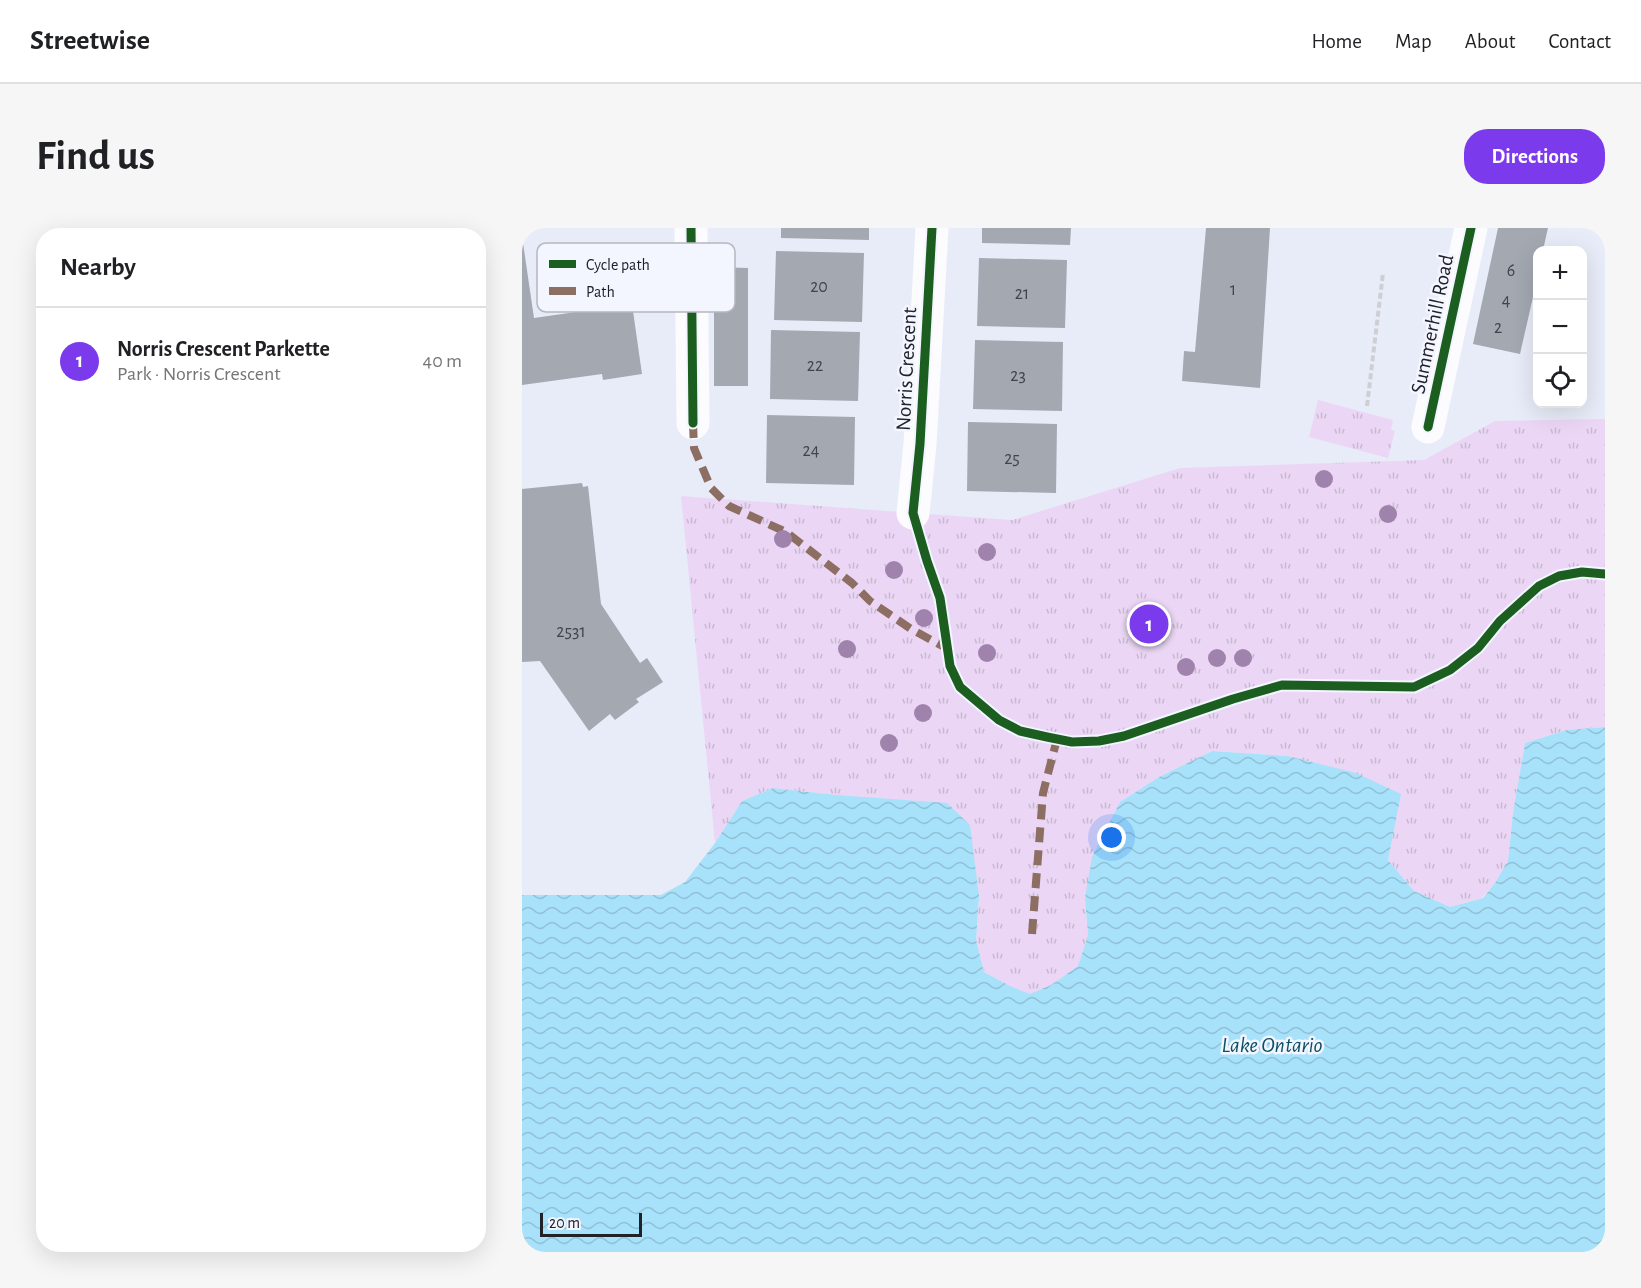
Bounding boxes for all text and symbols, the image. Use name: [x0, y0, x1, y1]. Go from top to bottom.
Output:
text: Streetwise: [30, 27, 150, 55]
text: Home: [1311, 31, 1362, 52]
text: Map: [1395, 31, 1432, 52]
text: About: [1465, 31, 1515, 52]
text: Contact: [1548, 31, 1611, 52]
button: Directions: [1464, 129, 1605, 184]
text: Find us: [36, 135, 155, 177]
legend: [537, 243, 735, 312]
map controls: [1533, 246, 1587, 408]
button: +: [1533, 246, 1587, 300]
street label: Summerhill Road: [1407, 252, 1458, 396]
text: Nearby: [60, 254, 136, 280]
text: Cycle path: [586, 257, 650, 274]
house number: 6: [1507, 262, 1515, 280]
house number: 20: [810, 278, 828, 296]
house number: 1: [1230, 281, 1236, 299]
text: Path: [586, 284, 615, 300]
house number: 21: [1015, 285, 1029, 303]
house number: 4: [1502, 292, 1511, 310]
button: −: [1533, 300, 1587, 354]
street label: Norris Crescent: [893, 306, 920, 431]
house number: 2: [1494, 319, 1502, 337]
text: Norris Crescent Parkette: [117, 338, 330, 360]
text: 1: [76, 351, 83, 371]
text: 40 m: [423, 351, 462, 371]
button: locate: [1533, 354, 1587, 408]
house number: 22: [807, 357, 823, 375]
text: Park · Norris Crescent: [117, 364, 281, 384]
house number: 23: [1010, 367, 1026, 385]
house number: 24: [803, 442, 820, 460]
house number: 25: [1004, 450, 1020, 468]
pin: 1: [1130, 602, 1168, 646]
house number: 2531: [556, 623, 586, 641]
your location: [1097, 823, 1126, 852]
water label: Lake Ontario: [1221, 1034, 1323, 1056]
scale bar: [540, 1210, 642, 1238]
text: 20 m: [549, 1215, 580, 1231]

